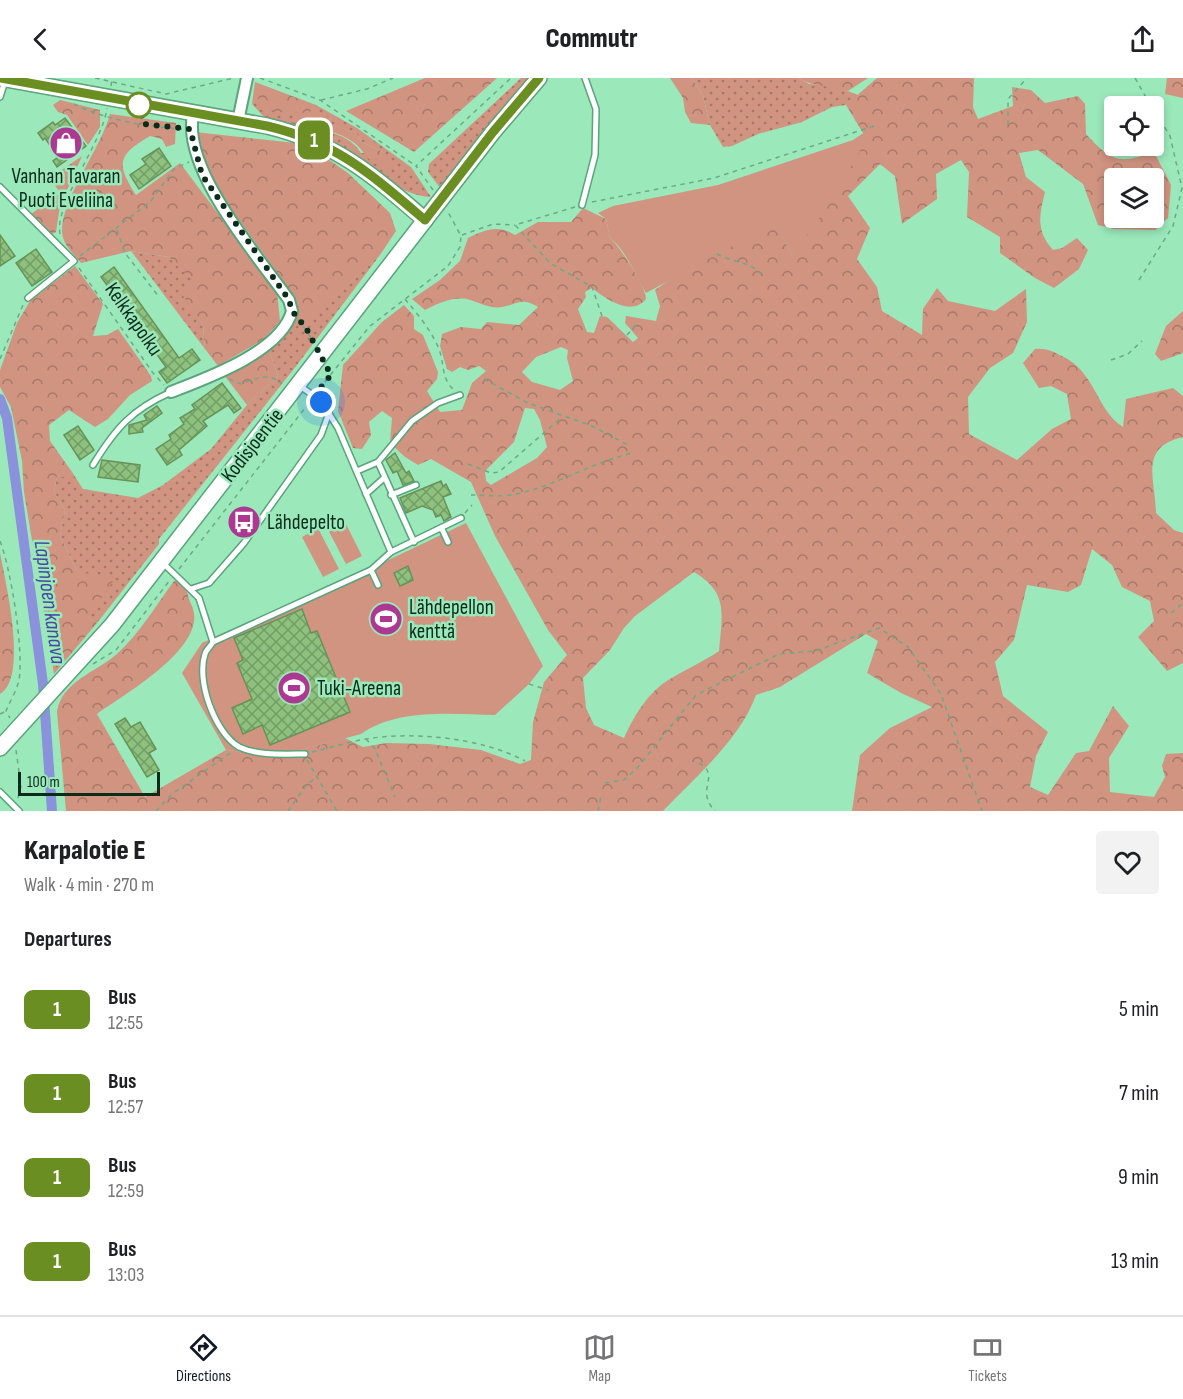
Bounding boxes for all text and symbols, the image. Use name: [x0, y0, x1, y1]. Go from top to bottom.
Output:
icon: back: [24, 23, 57, 56]
text: Commutr: [545, 23, 638, 55]
icon: share: [1126, 23, 1159, 56]
unlabelled marker: [126, 92, 152, 118]
map controls: [1104, 96, 1164, 228]
button: locate: [1104, 96, 1164, 156]
line badge: 1: [294, 120, 334, 160]
shop icon: Vanhan Tavaran Puoti Eveliina: [48, 125, 84, 161]
text: 1: [310, 128, 318, 153]
place label: Vanhan Tavaran Puoti Eveliina: [11, 164, 121, 213]
button: layers: [1104, 168, 1164, 228]
street label: Kelkkapolku: [99, 278, 168, 361]
your location: [306, 387, 336, 417]
street label: Kodisjoentie: [216, 403, 289, 487]
bus stop icon: Lähdepelto: [226, 504, 262, 540]
place label: Lähdepelto: [267, 510, 345, 535]
water label: Lapinjoen kanava: [27, 539, 72, 666]
place label: Lähdepellon kenttä: [409, 595, 494, 644]
sports icon: Lähdepellon kenttä: [368, 601, 404, 637]
sports icon: Tuki-Areena: [276, 670, 312, 706]
place label: Tuki-Areena: [317, 676, 401, 701]
scale bar: [18, 769, 160, 796]
text: 100 m: [27, 773, 60, 792]
button: heart: [1096, 831, 1159, 894]
text: Karpalotie E: [24, 834, 146, 867]
text: Walk · 4 min · 270 m: [24, 873, 154, 897]
text: Departures: [24, 926, 112, 953]
text: Bus: [108, 984, 137, 1011]
text: 5 min: [1119, 996, 1159, 1023]
text: 1: [53, 997, 61, 1022]
text: 12:55: [108, 1011, 143, 1035]
text: Bus: [108, 1068, 137, 1095]
text: 7 min: [1119, 1080, 1159, 1107]
text: 1: [53, 1081, 61, 1106]
text: 12:57: [108, 1095, 143, 1119]
text: Bus: [108, 1152, 137, 1179]
text: 9 min: [1118, 1164, 1159, 1191]
text: 1: [53, 1165, 61, 1190]
text: 12:59: [108, 1179, 144, 1203]
text: Bus: [108, 1236, 137, 1263]
text: 13 min: [1111, 1248, 1159, 1275]
text: 1: [53, 1249, 61, 1274]
text: 13:03: [108, 1263, 144, 1287]
tab: Directions: [176, 1331, 231, 1386]
tab: Map: [583, 1331, 616, 1386]
tab: Tickets: [968, 1331, 1007, 1386]

